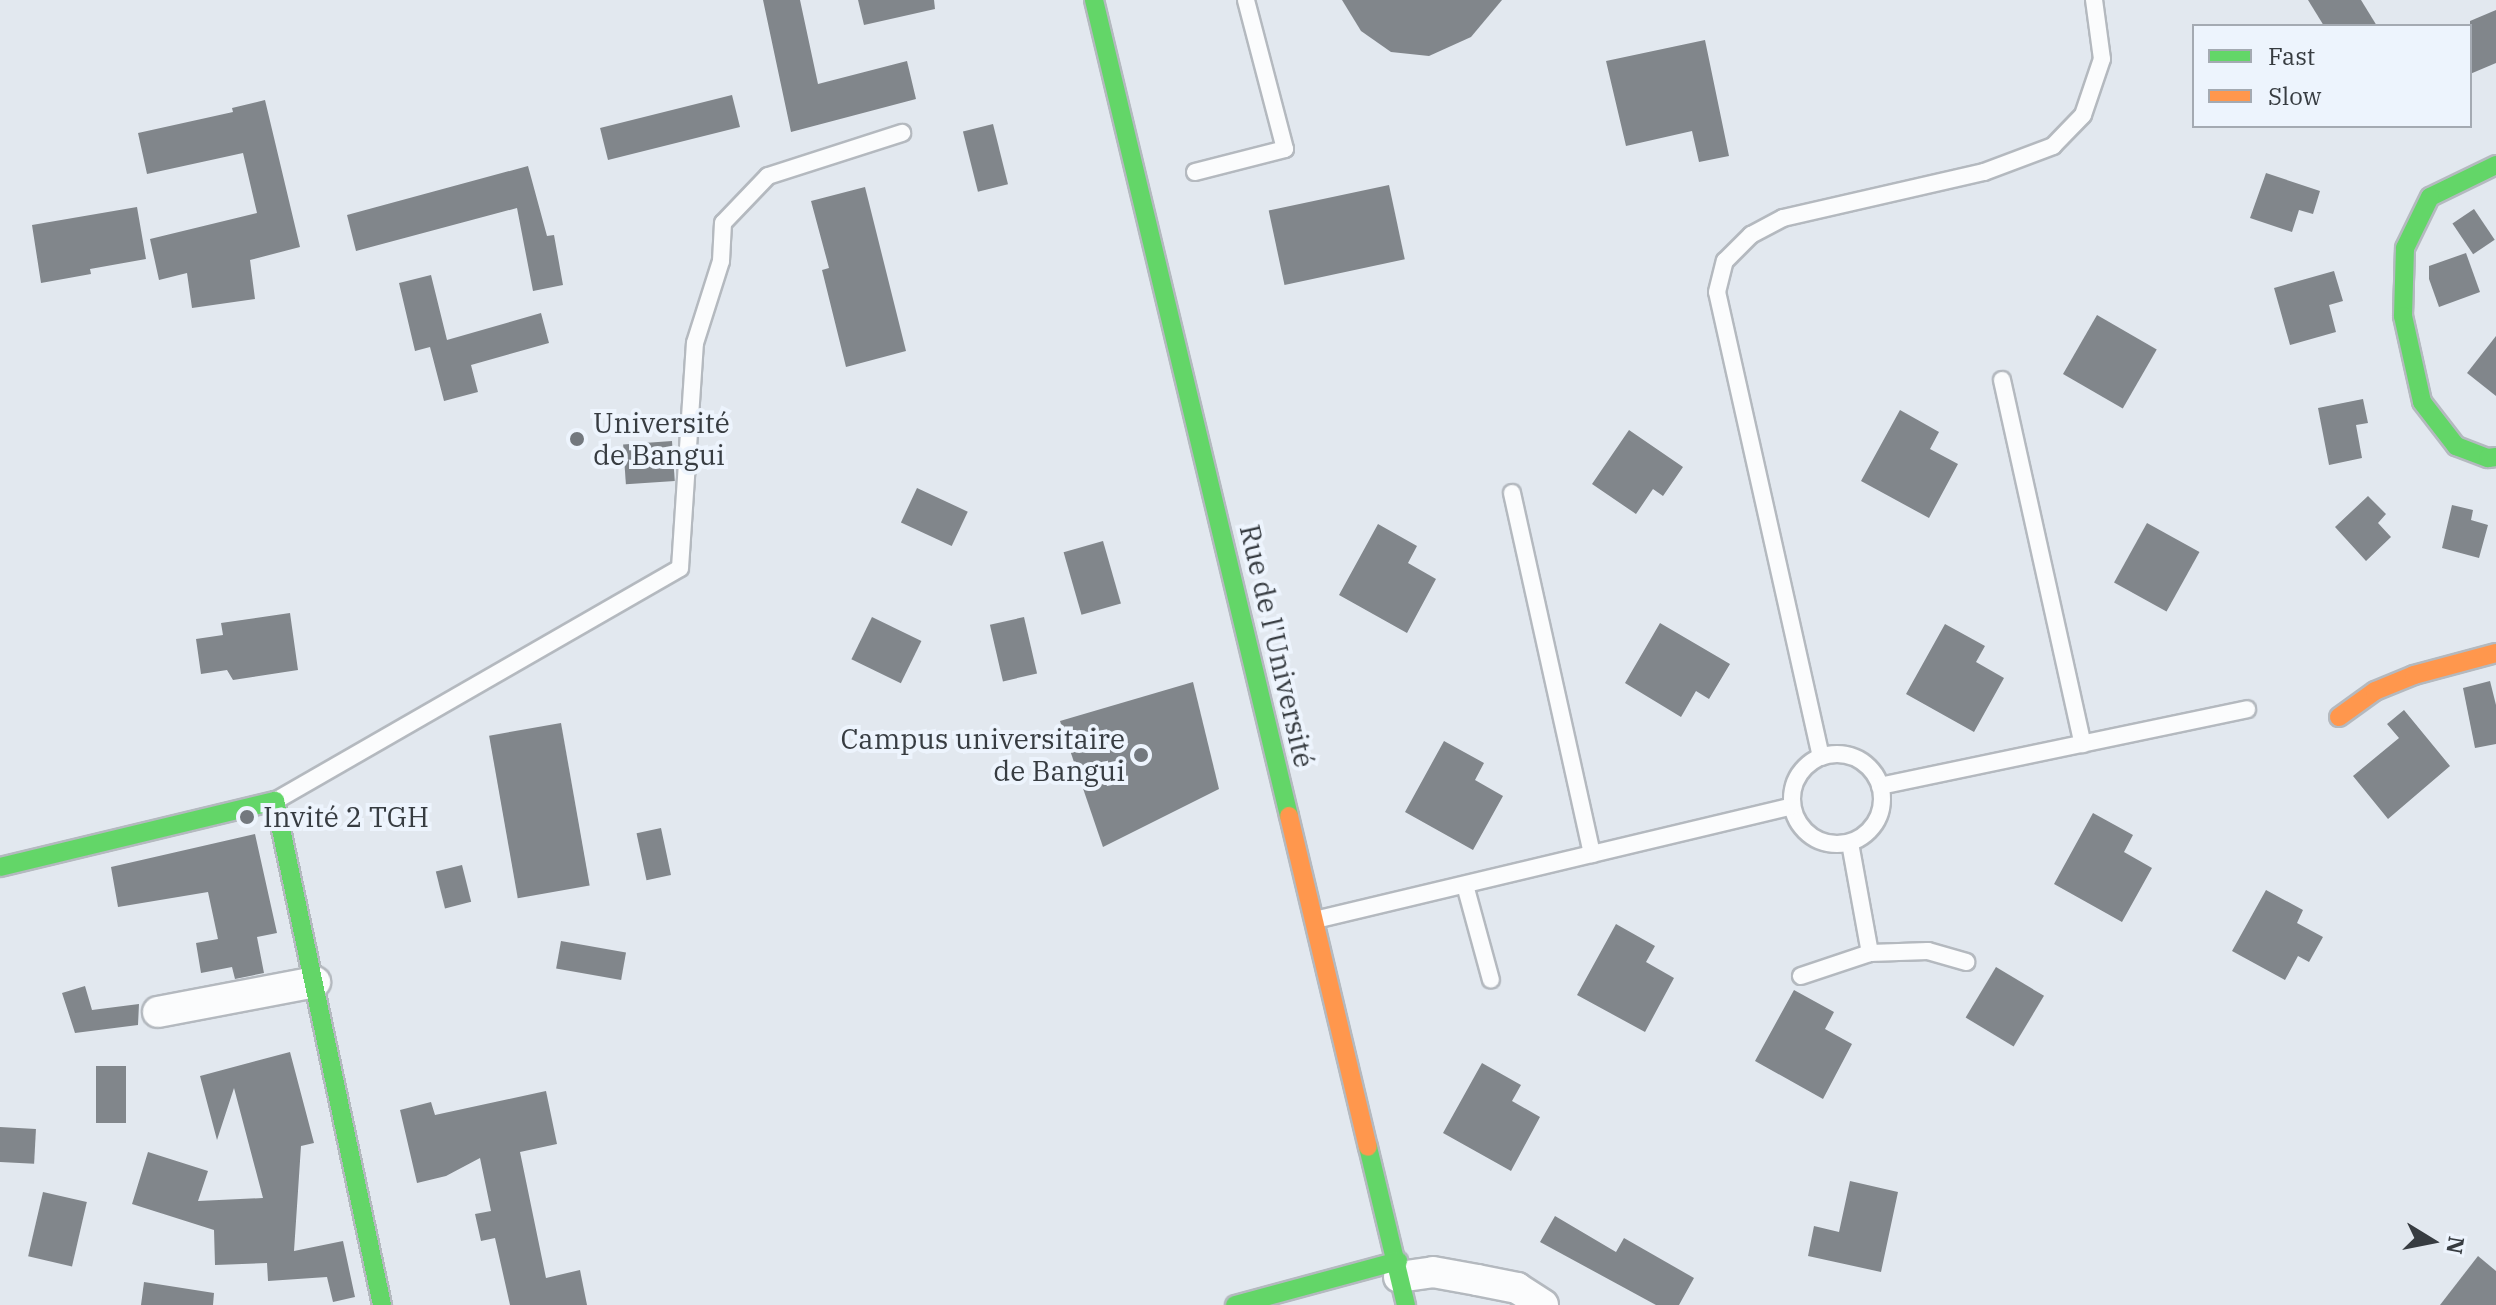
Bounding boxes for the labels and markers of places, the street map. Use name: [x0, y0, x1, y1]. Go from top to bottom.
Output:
place label: Université de Bangui: [593, 406, 730, 472]
marker: Université de Bangui: [568, 430, 586, 448]
place label: Campus universitaire de Bangui: [840, 722, 1125, 788]
marker: Campus universitaire de Bangui: [1132, 746, 1150, 764]
place label: Invité 2 TGH: [263, 800, 429, 834]
marker: Invité 2 TGH: [238, 808, 256, 826]

